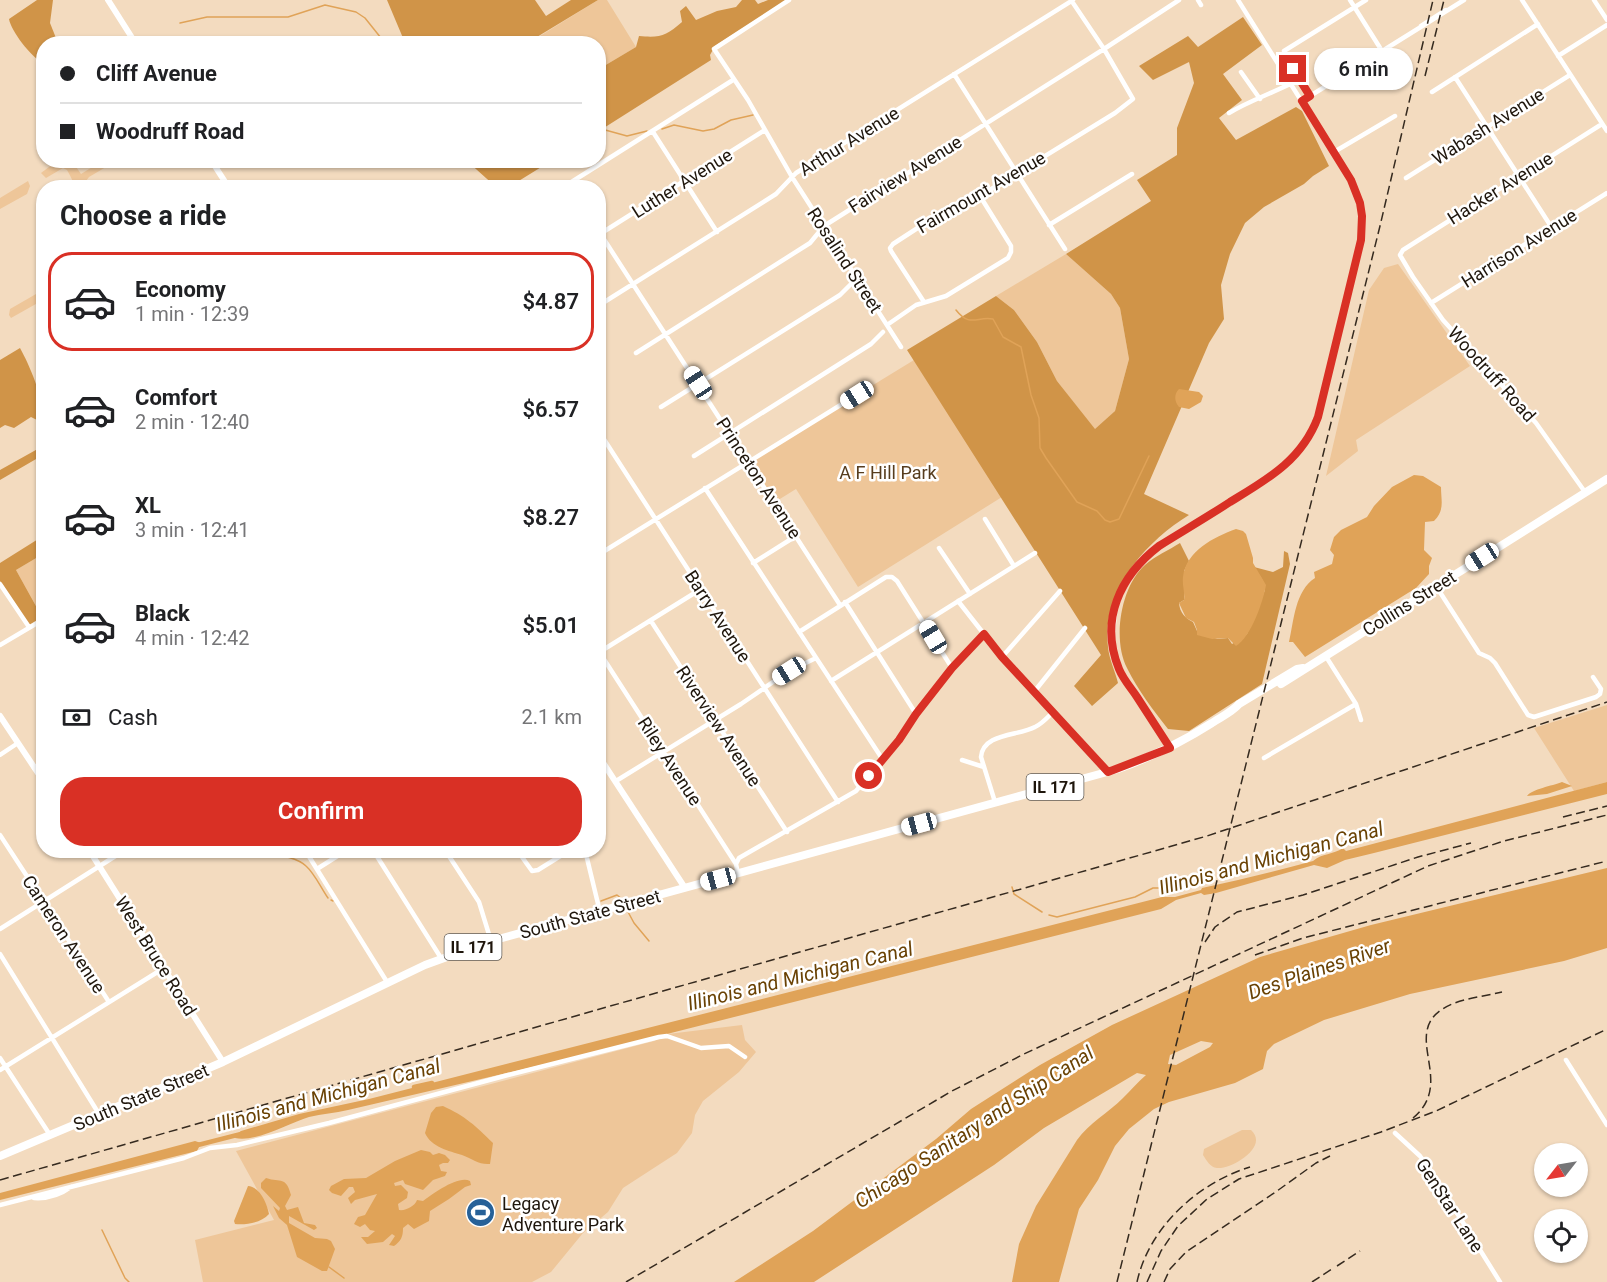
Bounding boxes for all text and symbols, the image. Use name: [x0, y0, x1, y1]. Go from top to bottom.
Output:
callout: 6 min: [1314, 48, 1413, 90]
route end: [1279, 55, 1306, 82]
text: 6 min: [1338, 57, 1389, 81]
text: Cliff Avenue: [96, 61, 217, 86]
street label: Wabash Avenue: [1428, 83, 1548, 169]
street label: Arthur Avenue: [795, 102, 903, 180]
text: Woodruff Road: [96, 119, 244, 144]
street label: Fairview Avenue: [844, 131, 966, 217]
street label: Luther Avenue: [628, 144, 736, 222]
street label: Fairmount Avenue: [913, 147, 1049, 237]
street label: Hacker Avenue: [1444, 147, 1556, 229]
text: Choose a ride: [60, 200, 226, 232]
street label: Rosalind Street: [803, 203, 887, 317]
street label: Harrison Avenue: [1457, 204, 1581, 292]
icon: car: [63, 275, 117, 329]
text: Economy: [135, 277, 226, 302]
text: $4.87: [522, 289, 579, 314]
text: 1 min · 12:39: [135, 302, 250, 326]
street label: Woodruff Road: [1444, 322, 1540, 426]
car: [681, 363, 715, 403]
car: [837, 378, 877, 412]
icon: car: [63, 383, 117, 437]
text: Comfort: [135, 385, 217, 410]
text: $6.57: [522, 397, 579, 422]
text: 2 min · 12:40: [135, 410, 250, 434]
street label: Princeton Avenue: [712, 414, 806, 542]
park label: A F Hill Park: [839, 462, 938, 483]
icon: car: [63, 491, 117, 545]
text: XL: [135, 493, 161, 518]
text: $8.27: [522, 505, 579, 530]
text: 3 min · 12:41: [135, 518, 250, 542]
car: [1462, 540, 1502, 574]
street label: Barry Avenue: [681, 566, 755, 666]
street label: Collins Street: [1358, 566, 1460, 640]
icon: car: [63, 599, 117, 653]
text: Black: [135, 601, 190, 626]
text: $5.01: [522, 613, 579, 638]
car: [916, 617, 950, 657]
text: 4 min · 12:42: [135, 626, 250, 650]
car: [769, 654, 809, 688]
street label: Riverview Avenue: [672, 662, 766, 790]
icon: cash: [60, 701, 93, 734]
text: Cash: [108, 705, 158, 730]
text: 2.1 km: [522, 705, 582, 729]
street label: Riley Avenue: [634, 713, 706, 809]
route start: [855, 762, 882, 789]
road number: IL 171: [1026, 774, 1084, 800]
button: Confirm: [60, 777, 582, 846]
car: [899, 811, 939, 837]
water label: Illinois and Michigan Canal: [1156, 816, 1386, 900]
car: [698, 866, 738, 892]
street label: Cameron Avenue: [18, 871, 110, 997]
street label: South State Street: [517, 885, 663, 943]
street label: West Bruce Road: [111, 892, 201, 1020]
water label: Des Plaines River: [1245, 933, 1395, 1005]
road number: IL 171: [444, 934, 502, 960]
water label: Illinois and Michigan Canal: [685, 936, 915, 1016]
water label: Chicago Sanitary and Ship Canal: [850, 1041, 1098, 1213]
water label: Illinois and Michigan Canal: [213, 1053, 443, 1137]
street label: South State Street: [70, 1059, 212, 1135]
north arrow: [1534, 1143, 1588, 1197]
map controls: [1534, 1143, 1588, 1263]
street label: GenStar Lane: [1412, 1154, 1488, 1256]
place label: Legacy Adventure Park: [502, 1193, 625, 1235]
sports icon: Legacy Adventure Park: [465, 1197, 497, 1229]
button: locate: [1534, 1209, 1588, 1263]

